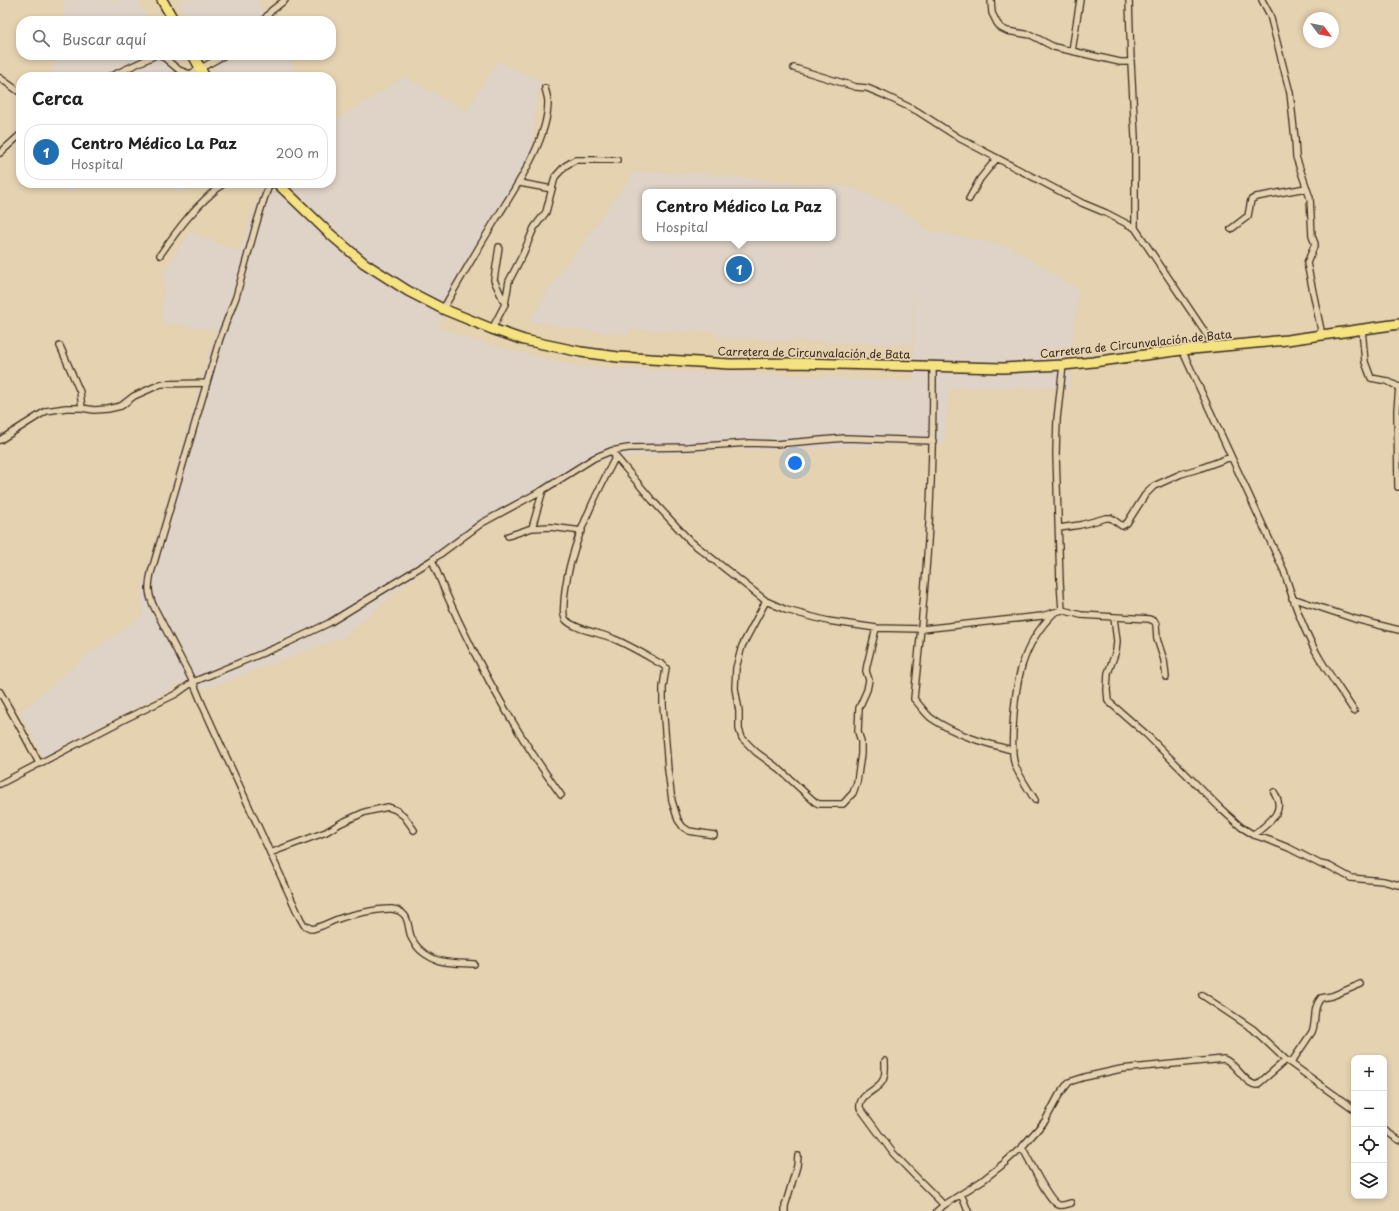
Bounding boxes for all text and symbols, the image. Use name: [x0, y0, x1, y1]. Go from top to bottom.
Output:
north arrow: [1303, 12, 1339, 48]
search box: [16, 16, 336, 60]
icon: search: [30, 27, 52, 49]
text: Buscar aquí: [62, 27, 146, 50]
text: Cerca: [32, 85, 83, 111]
text: Centro Médico La Paz: [71, 131, 237, 154]
text: 1: [43, 143, 49, 162]
text: 200 m: [276, 143, 319, 162]
text: Hospital: [71, 154, 123, 173]
popup: [642, 189, 836, 241]
text: Centro Médico La Paz: [656, 194, 822, 217]
text: Hospital: [656, 217, 708, 236]
pin: 1: [726, 254, 752, 284]
street label: Carretera de Circunvalación de Bata: [1039, 325, 1234, 362]
street label: Carretera de Circunvalación de Bata: [718, 342, 911, 363]
your location: [785, 453, 805, 473]
map controls: [1351, 1055, 1387, 1199]
button: +: [1351, 1055, 1387, 1091]
button: −: [1351, 1091, 1387, 1127]
button: locate: [1351, 1127, 1387, 1163]
button: layers: [1351, 1163, 1387, 1199]

